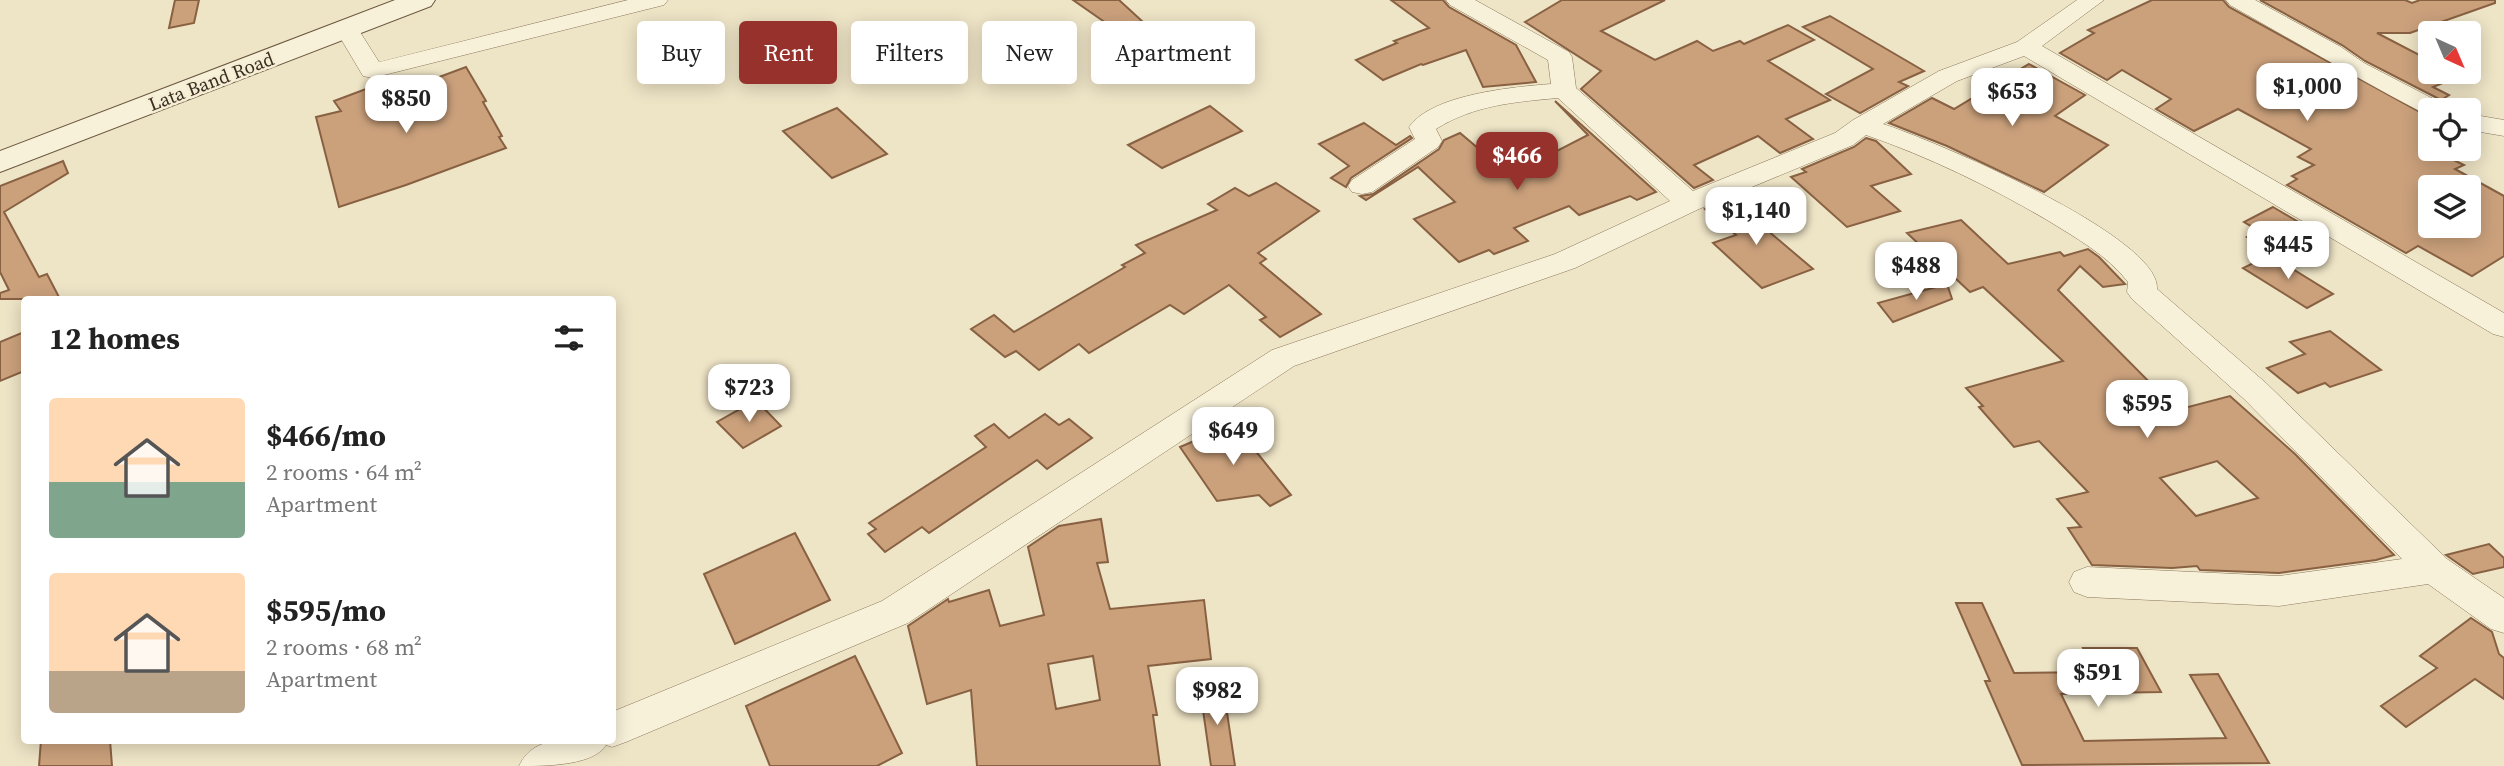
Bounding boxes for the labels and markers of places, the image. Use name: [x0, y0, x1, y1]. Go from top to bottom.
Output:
pin: $1,000: [2250, 64, 2364, 123]
pin: $653: [1971, 68, 2053, 128]
pin: $850: [365, 76, 447, 135]
pin: $466: [1476, 132, 1558, 192]
pin: $1,140: [1699, 188, 1813, 247]
pin: $445: [2247, 222, 2329, 281]
pin: $488: [1875, 243, 1957, 302]
pin: $723: [708, 364, 790, 424]
pin: $595: [2106, 380, 2188, 440]
pin: $649: [1192, 407, 1274, 467]
pin: $591: [2057, 650, 2139, 709]
pin: $982: [1176, 668, 1258, 727]

